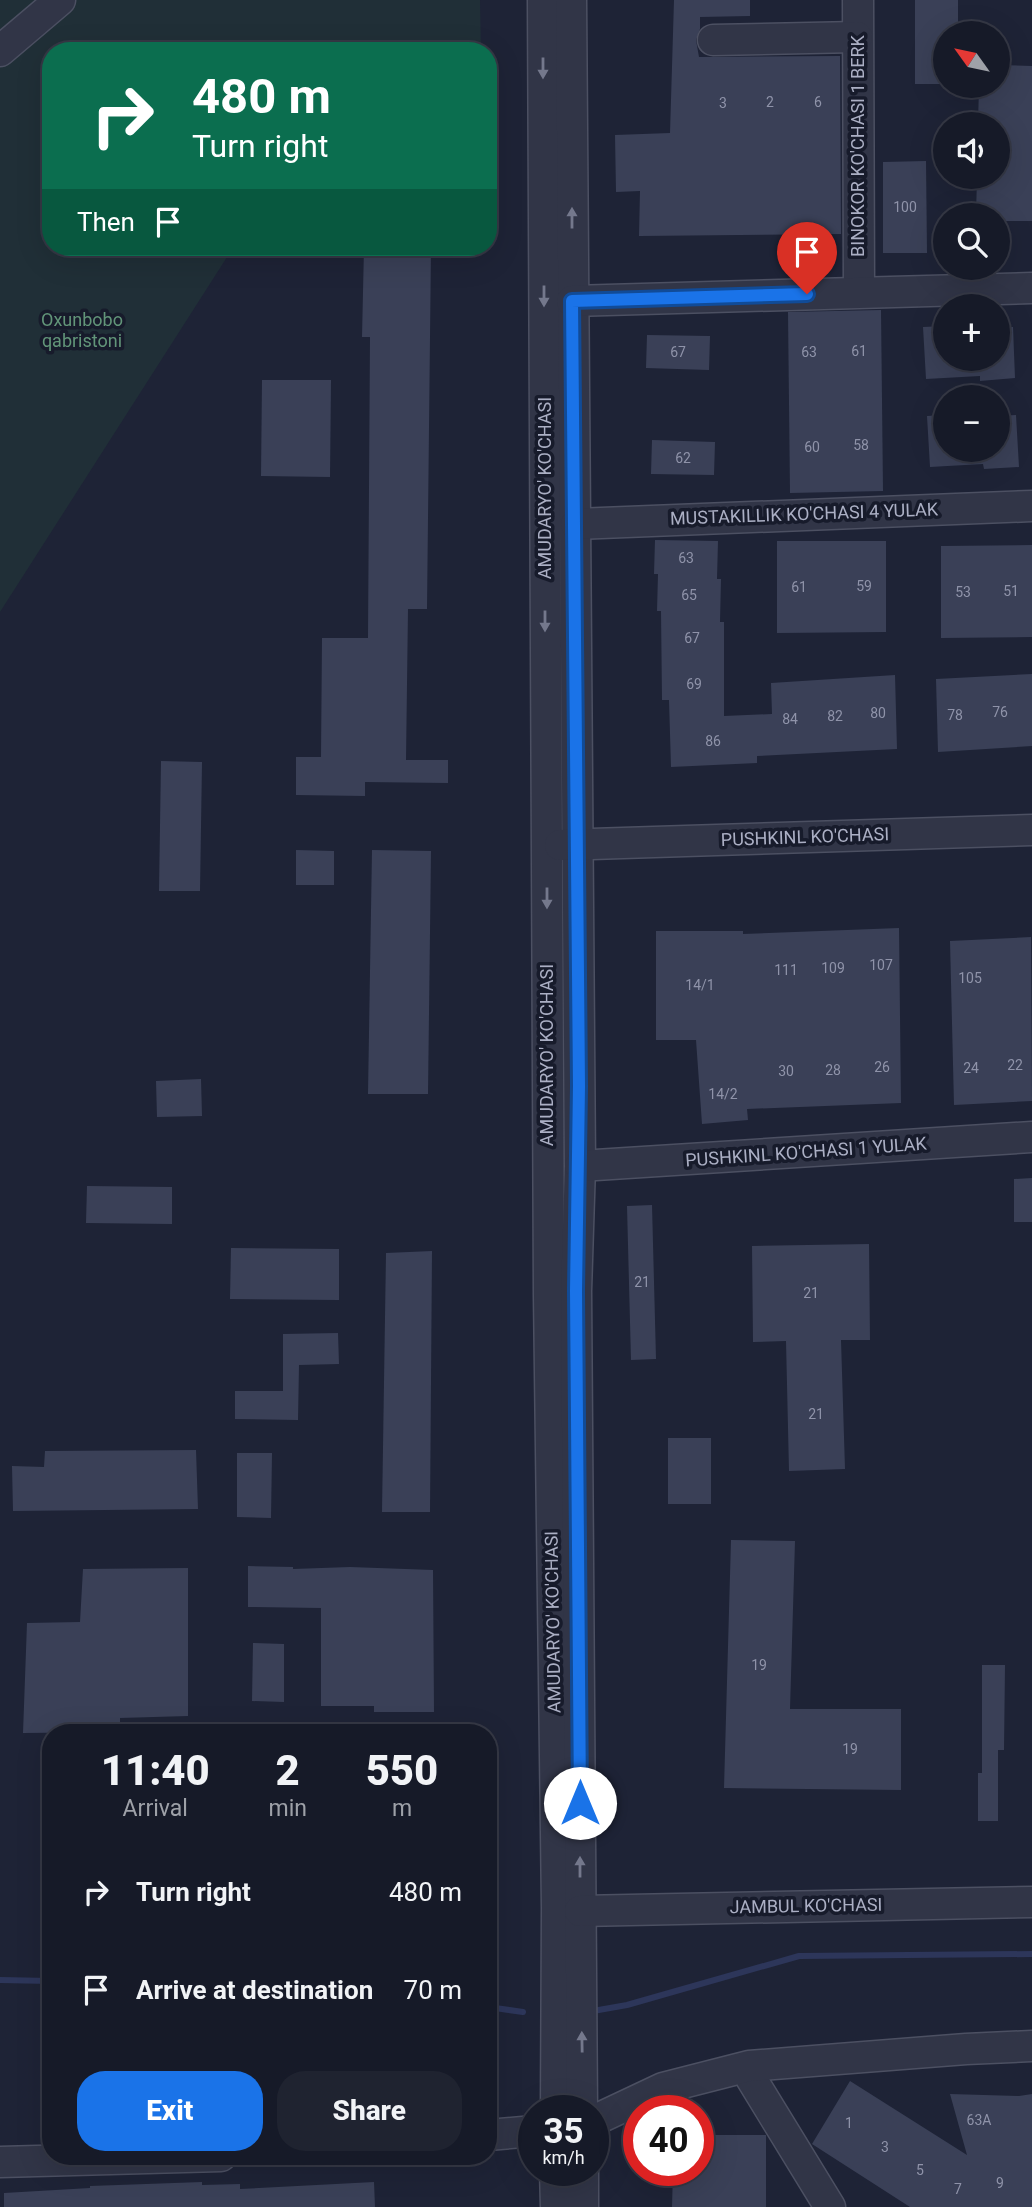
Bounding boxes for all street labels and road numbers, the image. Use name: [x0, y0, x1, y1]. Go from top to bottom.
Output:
street label: BINOKOR KO'CHASI 1 BERK: [847, 34, 868, 257]
street label: AMUDARYO' KO'CHASI: [534, 397, 555, 579]
street label: MUSTAKILLIK KO'CHASI 4 YULAK: [670, 498, 939, 529]
street label: PUSHKINL KO'CHASI: [720, 823, 889, 850]
street label: AMUDARYO' KO'CHASI: [536, 964, 557, 1146]
street label: PUSHKINL KO'CHASI 1 YULAK: [685, 1133, 928, 1170]
street label: AMUDARYO' KO'CHASI: [540, 1531, 565, 1713]
street label: JAMBUL KO'CHASI: [729, 1894, 883, 1917]

